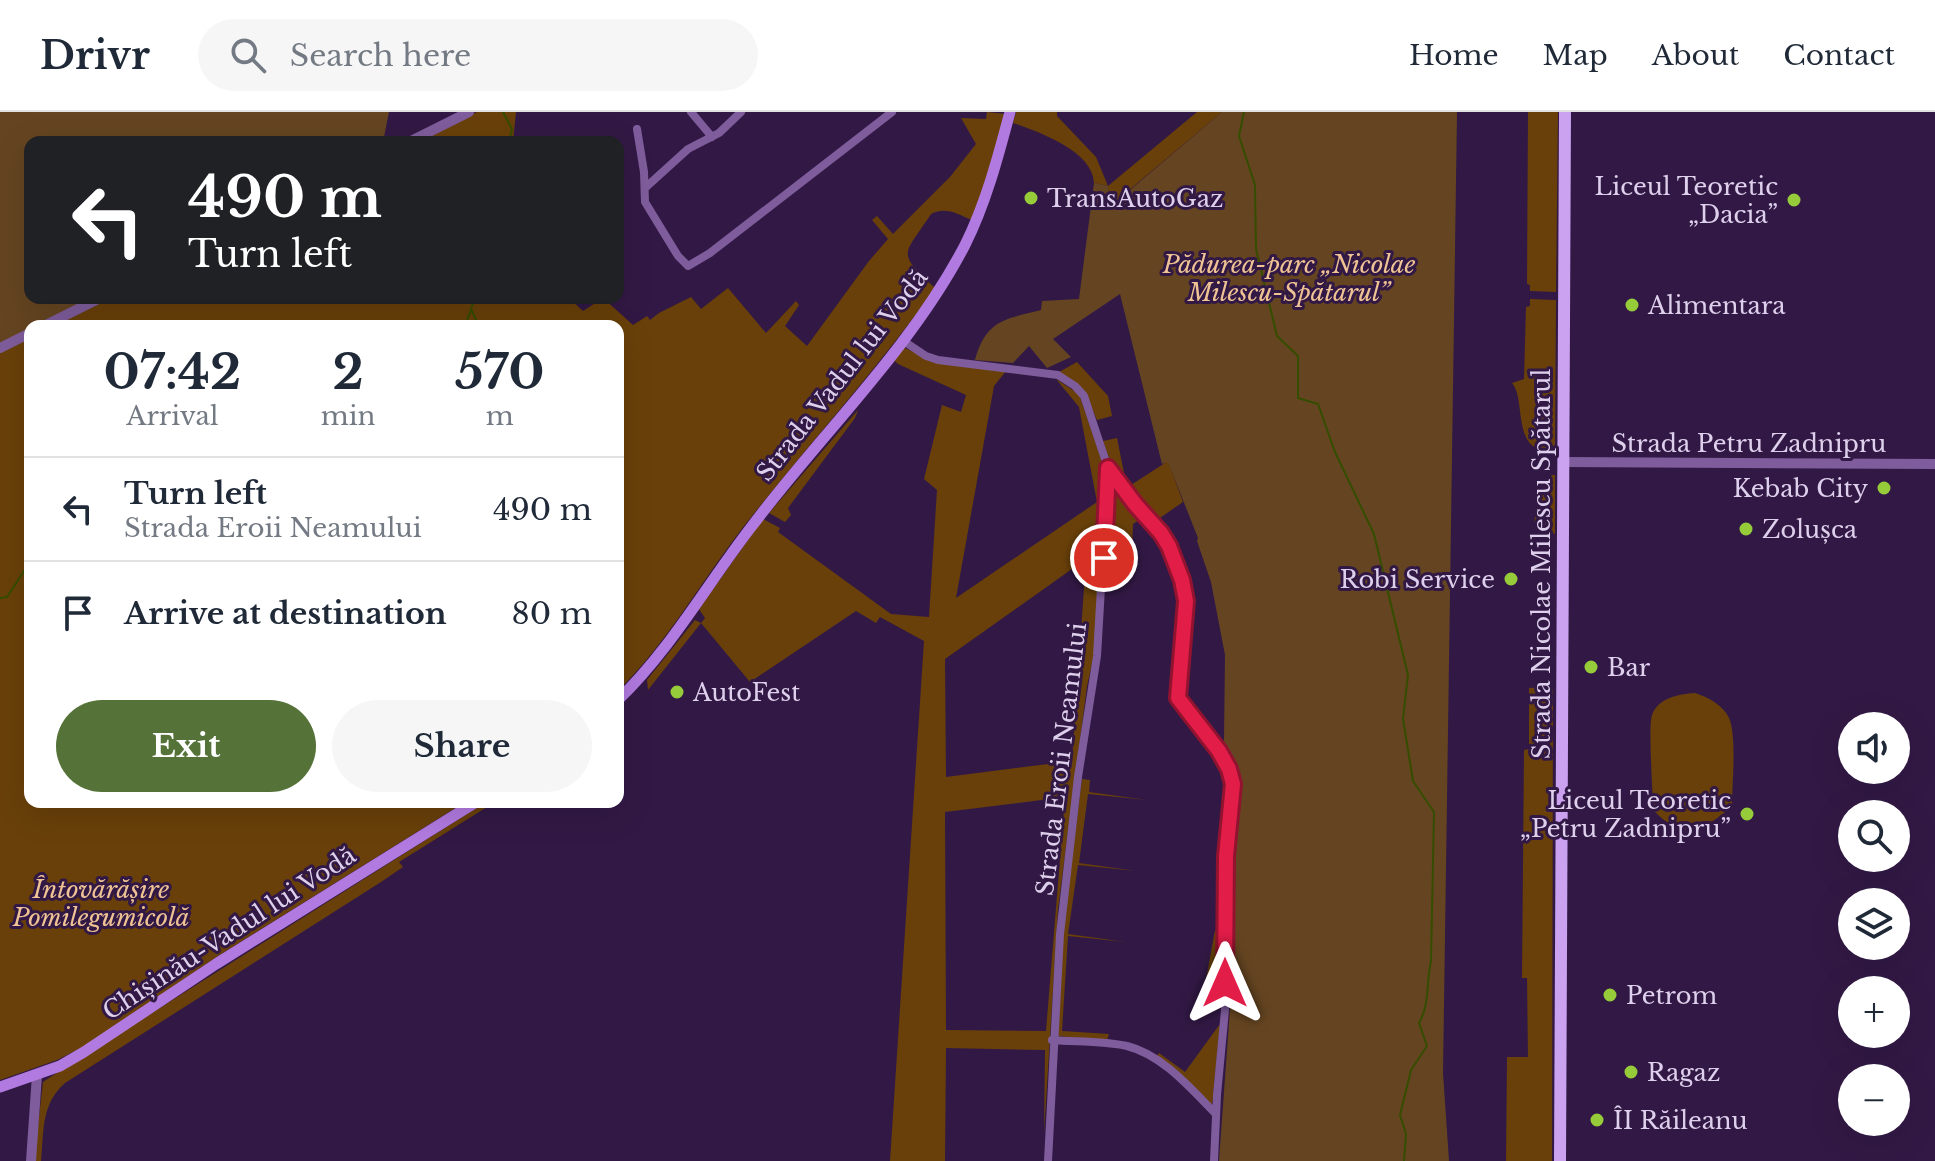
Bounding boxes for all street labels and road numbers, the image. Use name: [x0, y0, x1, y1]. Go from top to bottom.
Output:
street label: Strada Vadul lui Vodă: [750, 263, 934, 487]
street label: Strada Nicolae Milescu Spătarul: [1527, 369, 1556, 759]
street label: Strada Petru Zadnipru: [1612, 429, 1886, 458]
street label: Strada Eroii Neamului: [1030, 621, 1092, 897]
street label: Chișinău-Vadul lui Vodă: [97, 840, 361, 1026]

